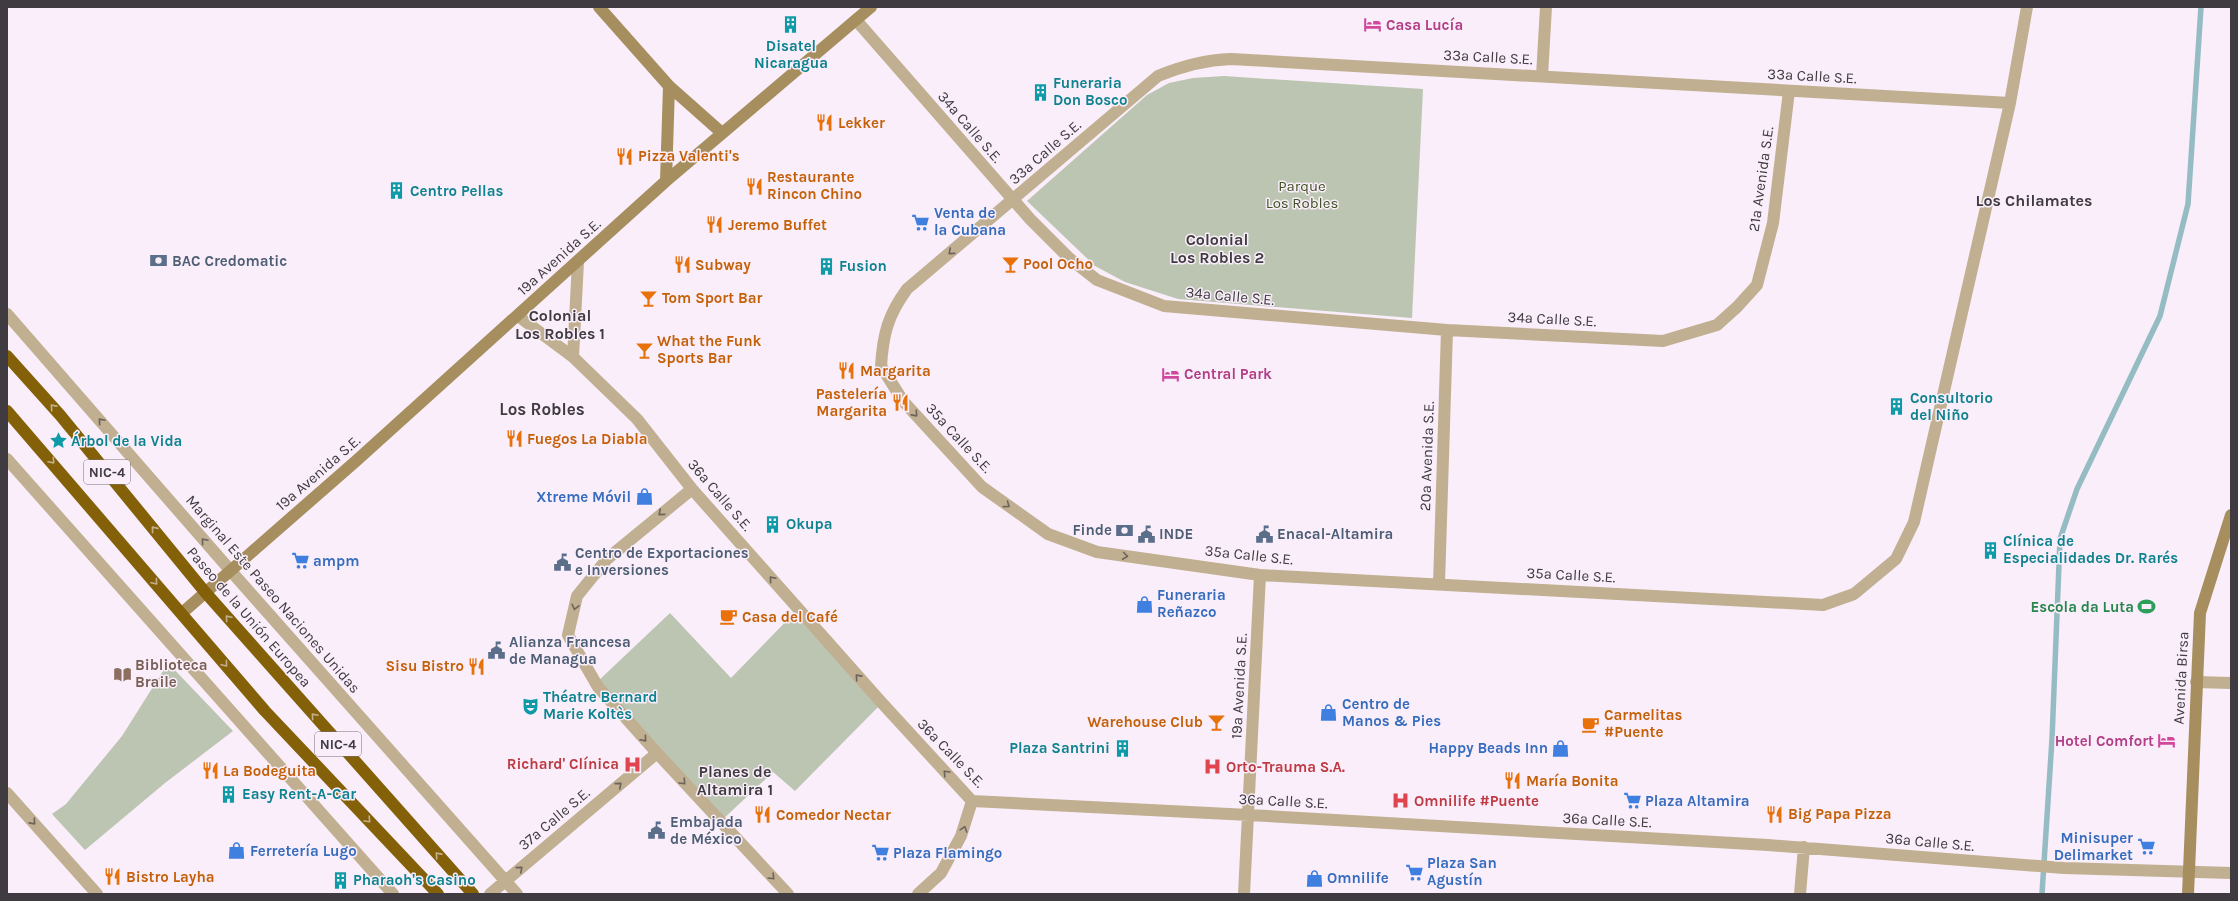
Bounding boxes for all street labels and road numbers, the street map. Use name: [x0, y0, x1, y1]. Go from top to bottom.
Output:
street label: 33a Calle S.E.: [1443, 46, 1533, 68]
street label: 33a Calle S.E.: [1767, 65, 1857, 87]
street label: 34a Calle S.E.: [934, 87, 1006, 167]
street label: 33a Calle S.E.: [1005, 116, 1085, 188]
street label: 21a Avenida S.E.: [1745, 125, 1777, 233]
street label: 19a Avenida S.E.: [514, 215, 605, 299]
street label: 34a Calle S.E.: [1185, 283, 1275, 309]
street label: 34a Calle S.E.: [1507, 308, 1597, 330]
street label: 35a Calle S.E.: [922, 399, 996, 477]
street label: 20a Avenida S.E.: [1416, 400, 1438, 511]
street label: 19a Avenida S.E.: [272, 431, 364, 515]
street label: 36a Calle S.E.: [684, 455, 756, 535]
road number: NIC-4: [84, 460, 130, 484]
street label: Marginal Este Paseo Naciones Unidas: [182, 491, 364, 697]
street label: 35a Calle S.E.: [1204, 541, 1295, 569]
street label: Paseo de la Unión Europea: [183, 543, 315, 691]
street label: 35a Calle S.E.: [1526, 564, 1616, 586]
street label: Avenida Birsa: [2170, 631, 2192, 725]
street label: 19a Avenida S.E.: [1227, 632, 1251, 739]
street label: 36a Calle S.E.: [914, 715, 989, 792]
road number: NIC-4: [315, 732, 361, 756]
street label: 37a Calle S.E.: [515, 784, 594, 854]
street label: 36a Calle S.E.: [1238, 790, 1328, 812]
street label: 36a Calle S.E.: [1562, 809, 1652, 831]
street label: 36a Calle S.E.: [1885, 829, 1976, 855]

